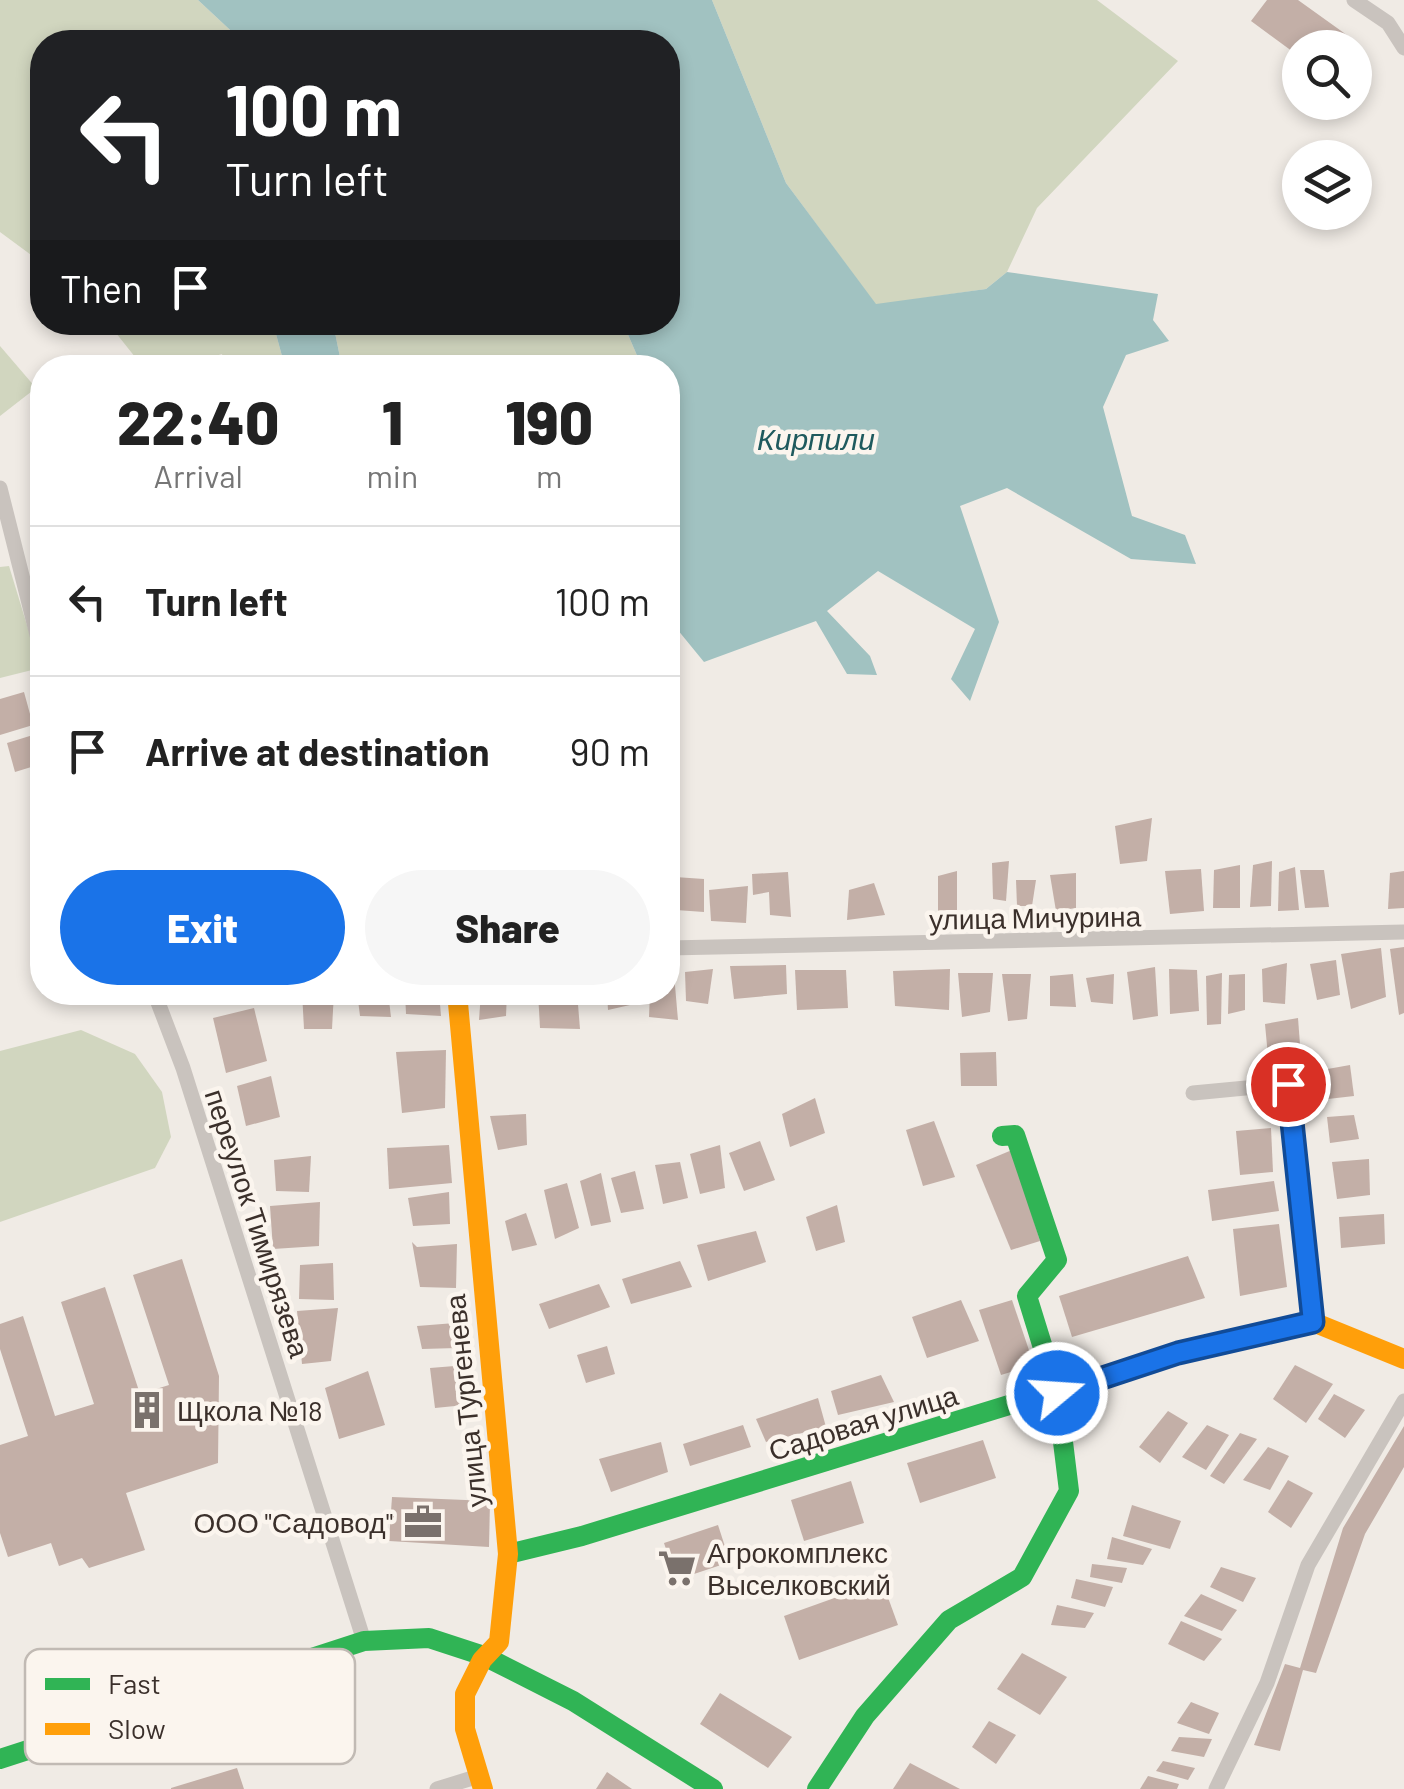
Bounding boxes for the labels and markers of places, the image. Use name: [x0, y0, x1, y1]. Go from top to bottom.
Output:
pin: [1246, 1042, 1331, 1127]
building icon: Щкола №18: [126, 1389, 168, 1431]
place label: Щкола №18: [177, 1393, 323, 1427]
office icon: ООО "Садовод": [402, 1501, 444, 1543]
place label: ООО "Садовод": [193, 1505, 393, 1539]
place label: Агрокомплекс Выселковский: [707, 1535, 891, 1601]
supermarket icon: Агрокомплекс Выселковский: [656, 1547, 698, 1589]

